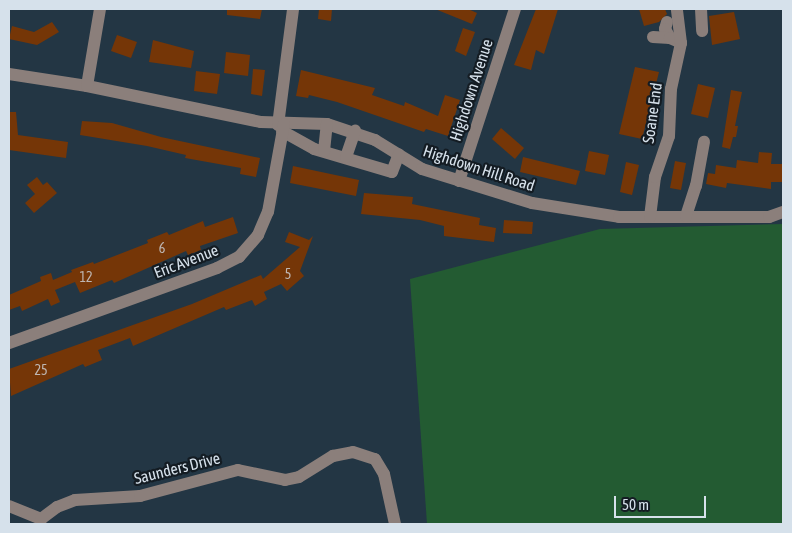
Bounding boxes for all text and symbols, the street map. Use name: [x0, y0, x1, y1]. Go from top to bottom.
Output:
street label: Highdown Avenue: [445, 36, 497, 144]
street label: Soane End: [638, 81, 666, 145]
street label: Highdown Hill Road: [421, 141, 537, 195]
street label: Eric Avenue: [151, 240, 221, 282]
house number: 6: [159, 240, 165, 256]
house number: 5: [285, 266, 291, 282]
house number: 12: [79, 269, 93, 285]
house number: 25: [34, 362, 48, 378]
street label: Saunders Drive: [132, 448, 222, 488]
scale bar: [617, 486, 710, 518]
text: 50 m: [622, 496, 649, 513]

